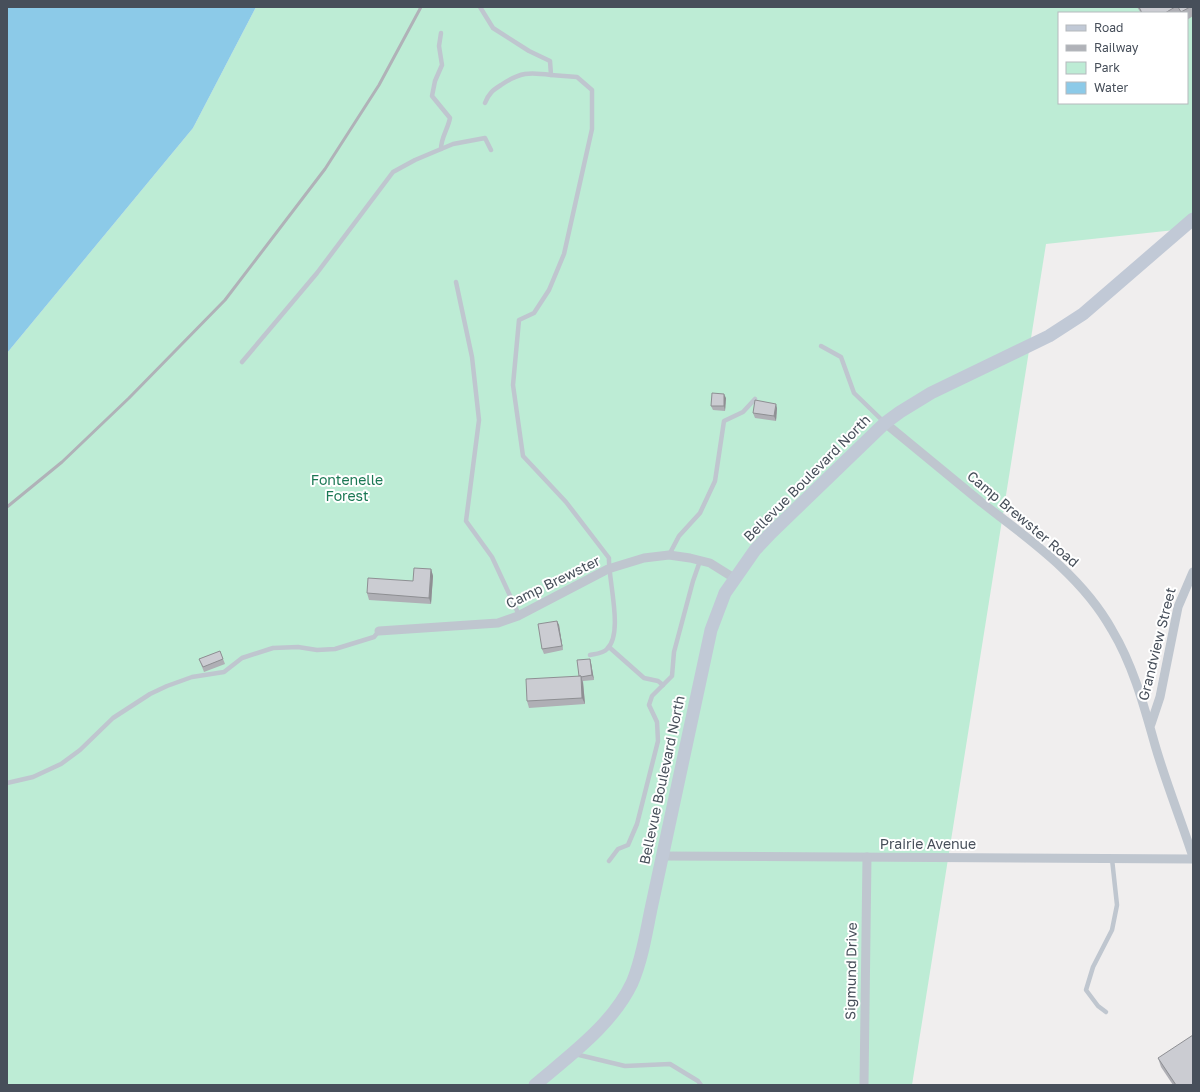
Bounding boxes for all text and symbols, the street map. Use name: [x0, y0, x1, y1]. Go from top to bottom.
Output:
legend: [1058, 12, 1188, 104]
text: Road: [1094, 20, 1123, 35]
text: Railway: [1094, 40, 1139, 55]
text: Park: [1094, 60, 1120, 75]
text: Water: [1094, 80, 1128, 95]
street label: Bellevue Boulevard North: [740, 411, 874, 545]
street label: Camp Brewster Road: [964, 467, 1083, 570]
park label: Fontenelle Forest: [311, 471, 383, 504]
street label: Camp Brewster: [503, 551, 603, 612]
street label: Grandview Street: [1134, 585, 1179, 702]
street label: Bellevue Boulevard North: [635, 694, 688, 866]
street label: Prairie Avenue: [880, 835, 976, 852]
street label: Sigmund Drive: [841, 922, 860, 1020]

